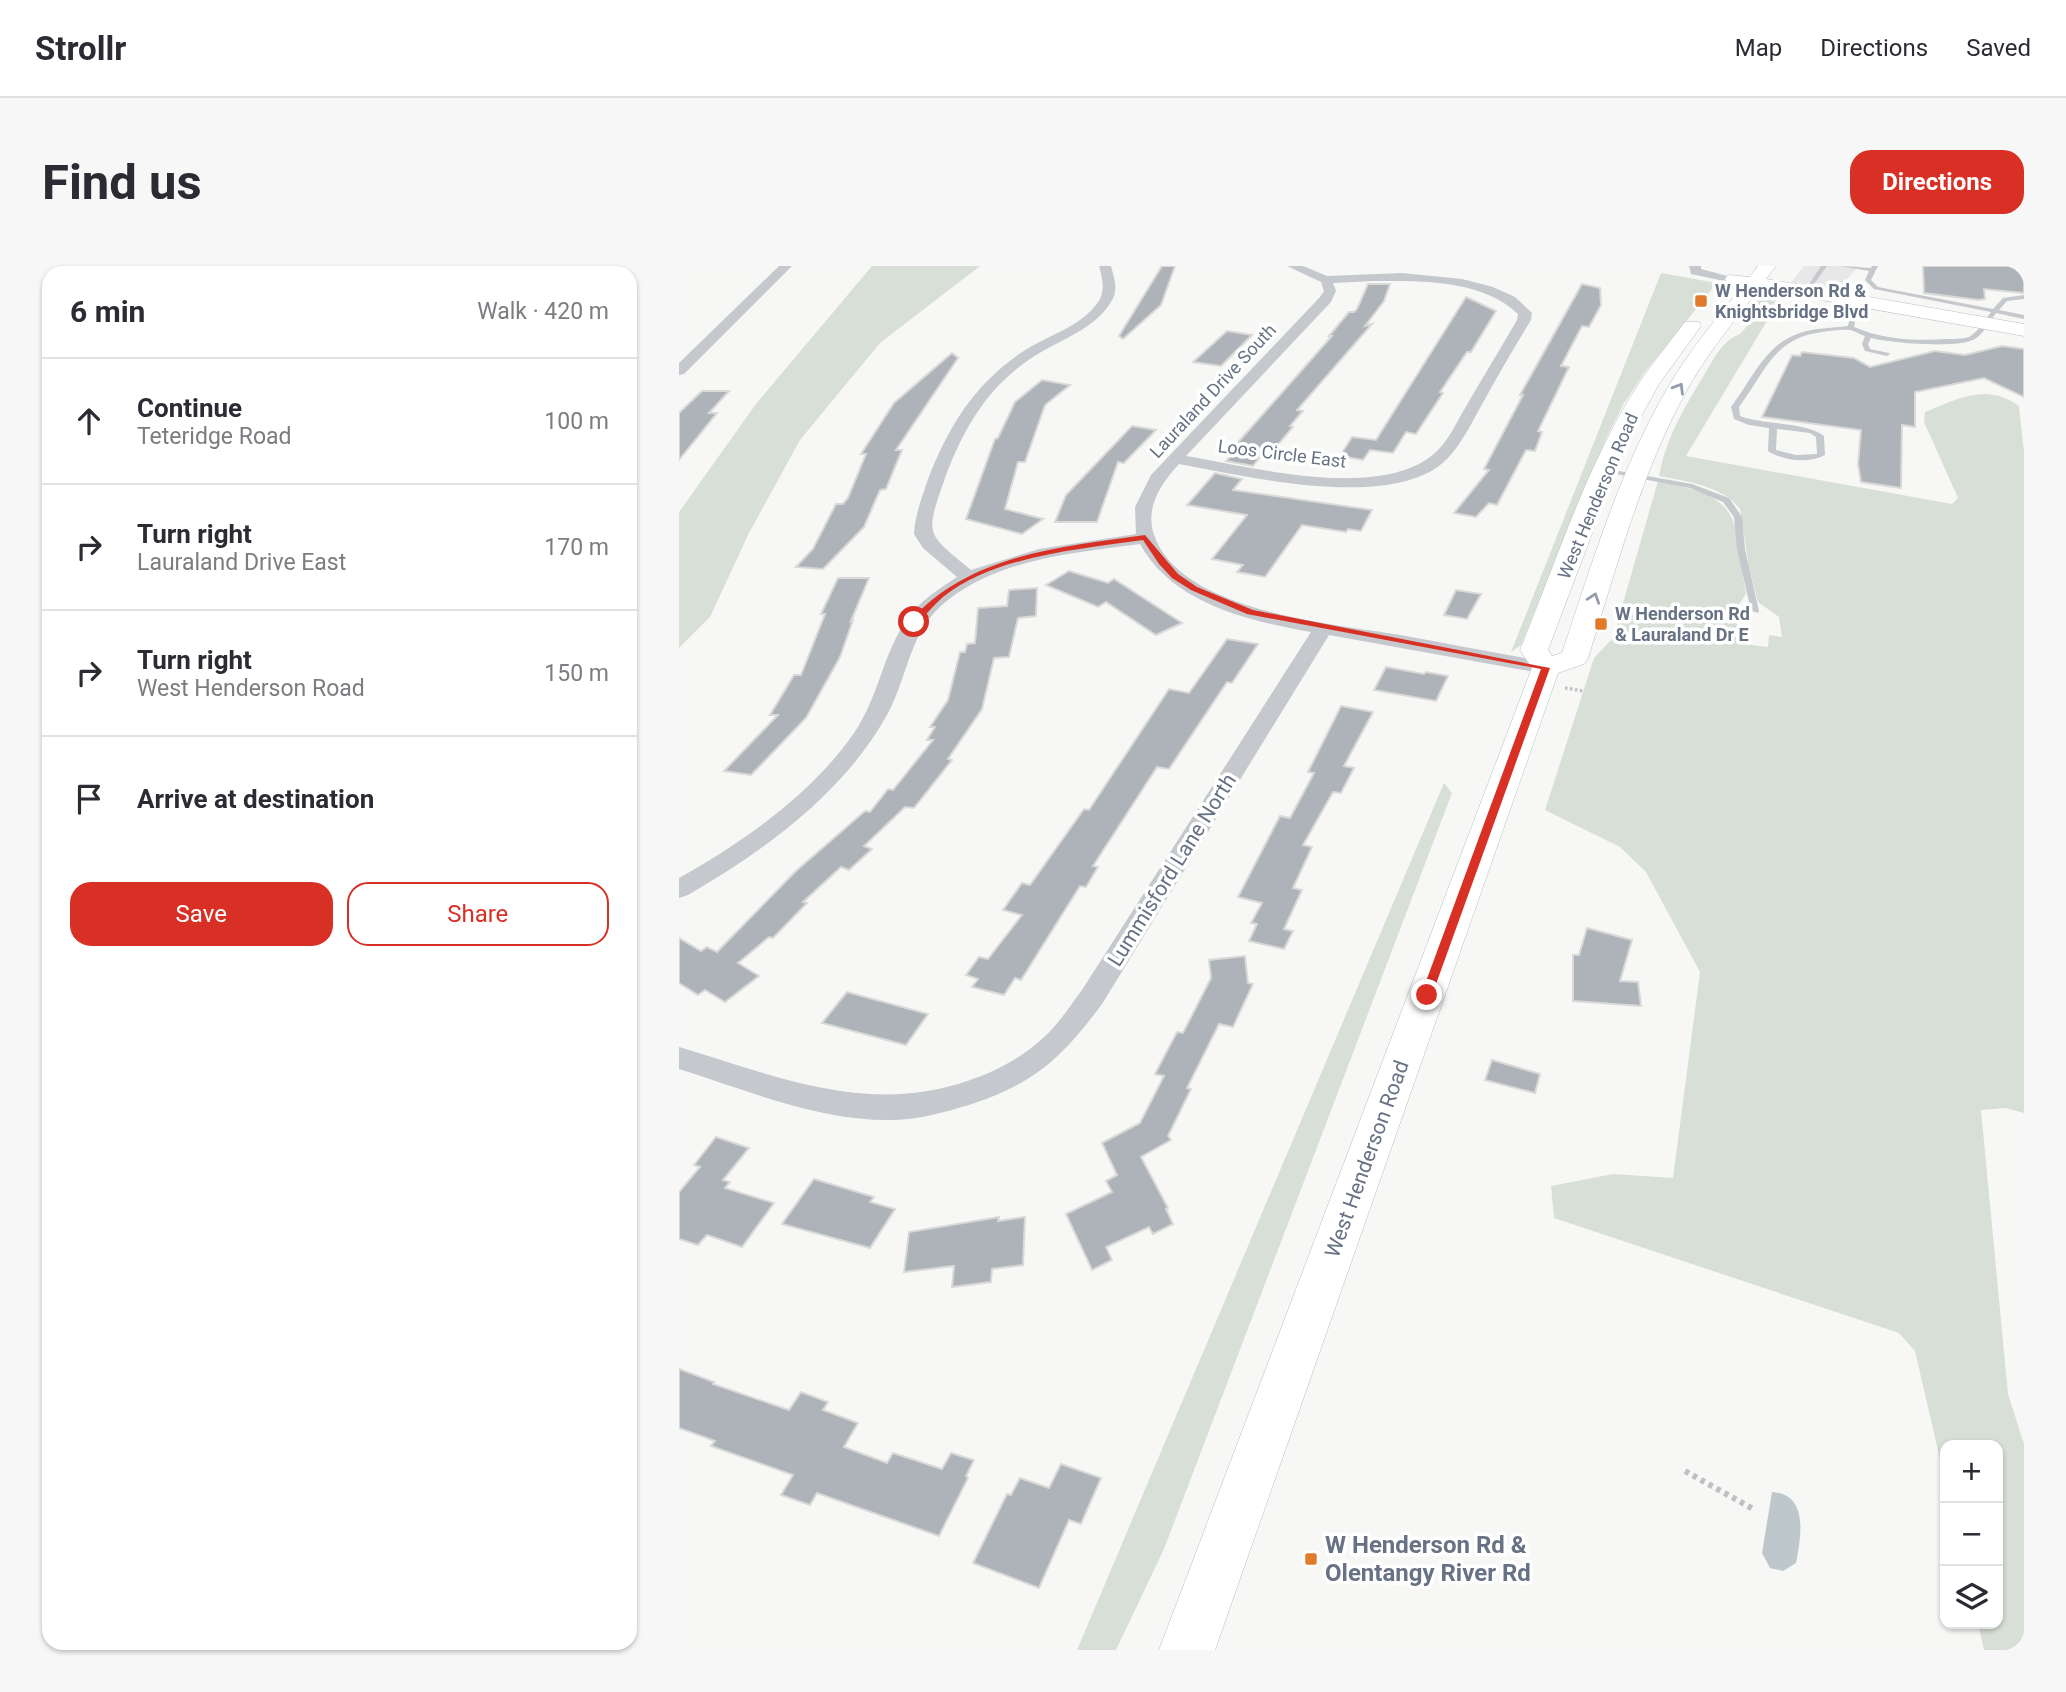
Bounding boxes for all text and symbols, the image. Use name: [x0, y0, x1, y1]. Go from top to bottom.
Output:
text: Strollr: [35, 29, 126, 68]
text: Map: [1735, 34, 1782, 62]
text: Directions: [1820, 34, 1928, 62]
text: Saved: [1966, 34, 2031, 62]
button: Directions: [1850, 150, 2024, 214]
text: Find us: [42, 154, 202, 211]
place label: W Henderson Rd & Knightsbridge Blvd: [1715, 280, 1868, 322]
marker: W Henderson Rd & Knightsbridge Blvd: [1693, 293, 1709, 309]
text: 6 min: [70, 294, 145, 329]
text: Walk · 420 m: [477, 298, 609, 325]
street label: Lauraland Drive South: [1145, 319, 1280, 462]
one-way arrow: [1670, 382, 1683, 395]
text: Continue: [137, 393, 242, 423]
icon: ahead: [70, 402, 108, 440]
text: 100 m: [544, 408, 609, 435]
street label: West Henderson Road: [1553, 410, 1642, 582]
text: Teteridge Road: [137, 423, 291, 450]
street label: Loos Circle East: [1217, 435, 1347, 472]
text: Turn right: [137, 519, 252, 549]
icon: right: [70, 528, 108, 566]
text: 170 m: [544, 534, 609, 561]
text: Lauraland Drive East: [137, 549, 346, 576]
one-way arrow: [1586, 593, 1600, 605]
place label: W Henderson Rd & Lauraland Dr E: [1615, 603, 1750, 645]
route start: [898, 606, 929, 637]
marker: W Henderson Rd & Lauraland Dr E: [1593, 616, 1609, 632]
text: Turn right: [137, 645, 252, 675]
icon: right: [70, 654, 108, 692]
text: 150 m: [544, 660, 609, 687]
text: West Henderson Road: [137, 675, 365, 702]
street label: Lummisford Lane North: [1103, 769, 1241, 971]
icon: arrive: [70, 780, 108, 818]
text: Arrive at destination: [137, 784, 374, 814]
button: Save: [70, 882, 333, 946]
button: Share: [347, 882, 609, 946]
route end: [1411, 979, 1442, 1010]
street label: West Henderson Road: [1320, 1057, 1414, 1261]
map controls: [1940, 1440, 2003, 1629]
button: +: [1940, 1440, 2003, 1503]
button: −: [1940, 1503, 2003, 1566]
place label: W Henderson Rd & Olentangy River Rd: [1325, 1531, 1531, 1587]
marker: W Henderson Rd & Olentangy River Rd: [1303, 1551, 1319, 1567]
button: layers: [1940, 1566, 2003, 1629]

